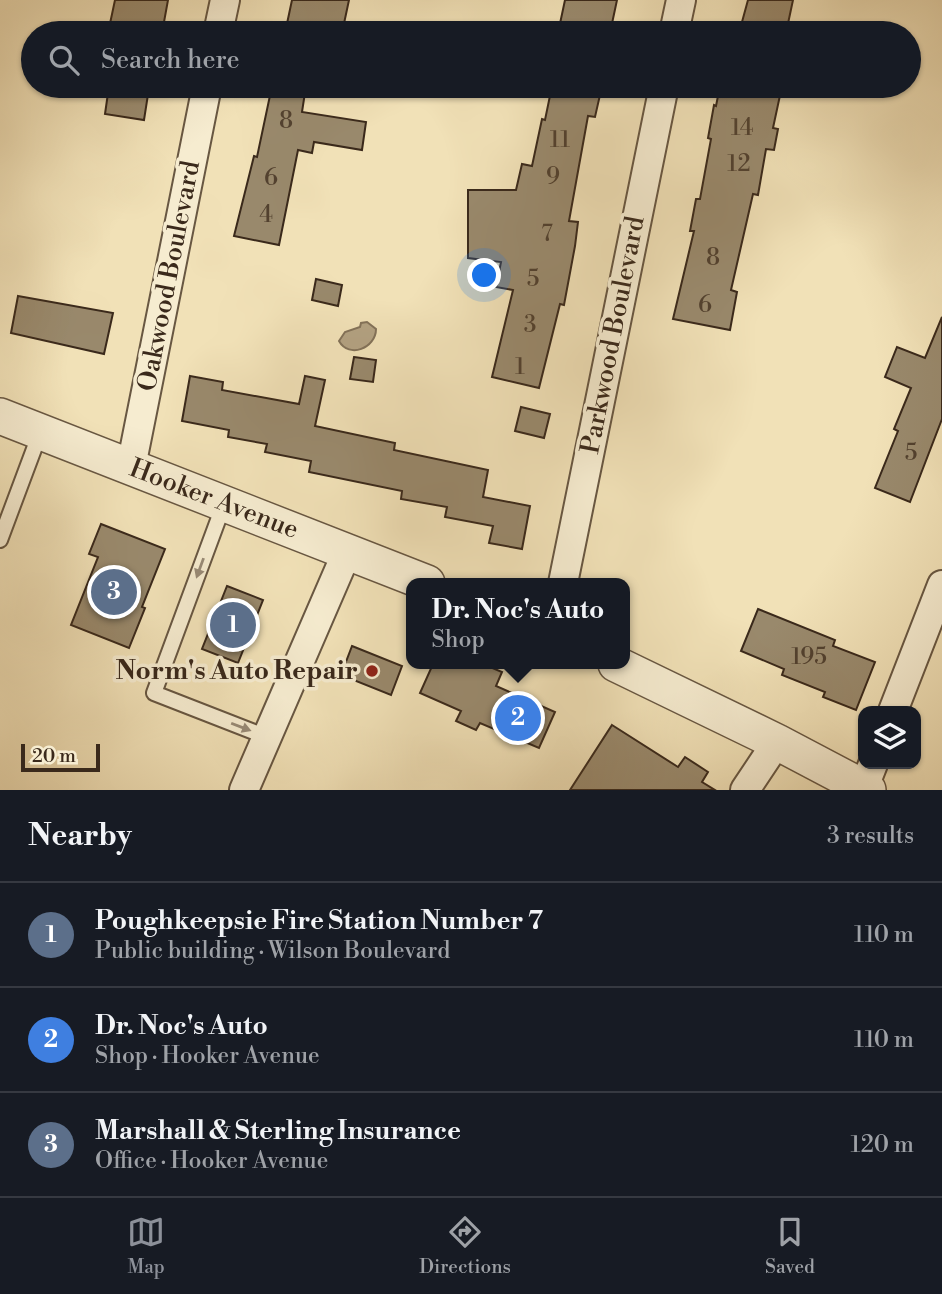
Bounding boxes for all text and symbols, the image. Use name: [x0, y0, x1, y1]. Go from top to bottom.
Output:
search box: [21, 21, 921, 98]
icon: search: [45, 41, 83, 79]
text: Search here: [101, 44, 240, 76]
house number: 8: [279, 107, 293, 135]
house number: 14: [731, 114, 753, 142]
house number: 11: [550, 126, 570, 154]
house number: 12: [727, 150, 751, 178]
street label: Oakwood Boulevard: [131, 158, 207, 394]
house number: 9: [546, 163, 560, 191]
house number: 6: [264, 164, 278, 192]
house number: 4: [259, 201, 273, 229]
street label: Parkwood Boulevard: [574, 213, 652, 456]
house number: 7: [541, 220, 553, 248]
house number: 8: [706, 244, 720, 272]
your location: [467, 258, 501, 292]
house number: 5: [527, 265, 539, 293]
house number: 6: [698, 291, 712, 319]
house number: 3: [524, 311, 536, 339]
house number: 1: [515, 353, 525, 381]
house number: 5: [905, 439, 917, 467]
street label: Hooker Avenue: [125, 452, 303, 546]
one-way arrow: [195, 557, 206, 578]
pin: 3: [91, 566, 137, 618]
popup: [406, 578, 630, 669]
text: Dr. Noc's Auto: [432, 594, 604, 626]
pin: 1: [210, 599, 256, 651]
text: Shop: [432, 626, 485, 654]
house number: 195: [791, 643, 827, 671]
place label: Norm's Auto Repair: [116, 655, 358, 687]
marker: Norm's Auto Repair: [364, 663, 380, 679]
pin: 2: [495, 692, 541, 744]
map controls: [858, 706, 921, 769]
button: layers: [858, 706, 921, 769]
one-way arrow: [231, 722, 252, 733]
scale bar: [21, 741, 100, 773]
text: 20 m: [32, 744, 76, 768]
text: Nearby: [28, 817, 132, 855]
text: 3 results: [827, 822, 914, 850]
text: Poughkeepsie Fire Station Number 7: [95, 905, 543, 937]
text: 1: [45, 921, 57, 949]
text: 110 m: [854, 921, 914, 949]
text: Public building · Wilson Boulevard: [95, 937, 450, 965]
text: Dr. Noc's Auto: [95, 1010, 268, 1042]
text: 2: [44, 1026, 58, 1054]
text: 110 m: [854, 1026, 914, 1054]
text: Shop · Hooker Avenue: [95, 1042, 320, 1070]
text: Marshall & Sterling Insurance: [95, 1115, 461, 1147]
text: 3: [44, 1131, 58, 1159]
text: 120 m: [850, 1131, 914, 1159]
text: Office · Hooker Avenue: [95, 1147, 328, 1175]
tab: Map: [127, 1213, 165, 1279]
tab: Directions: [419, 1213, 511, 1279]
tab: Saved: [765, 1213, 815, 1279]

